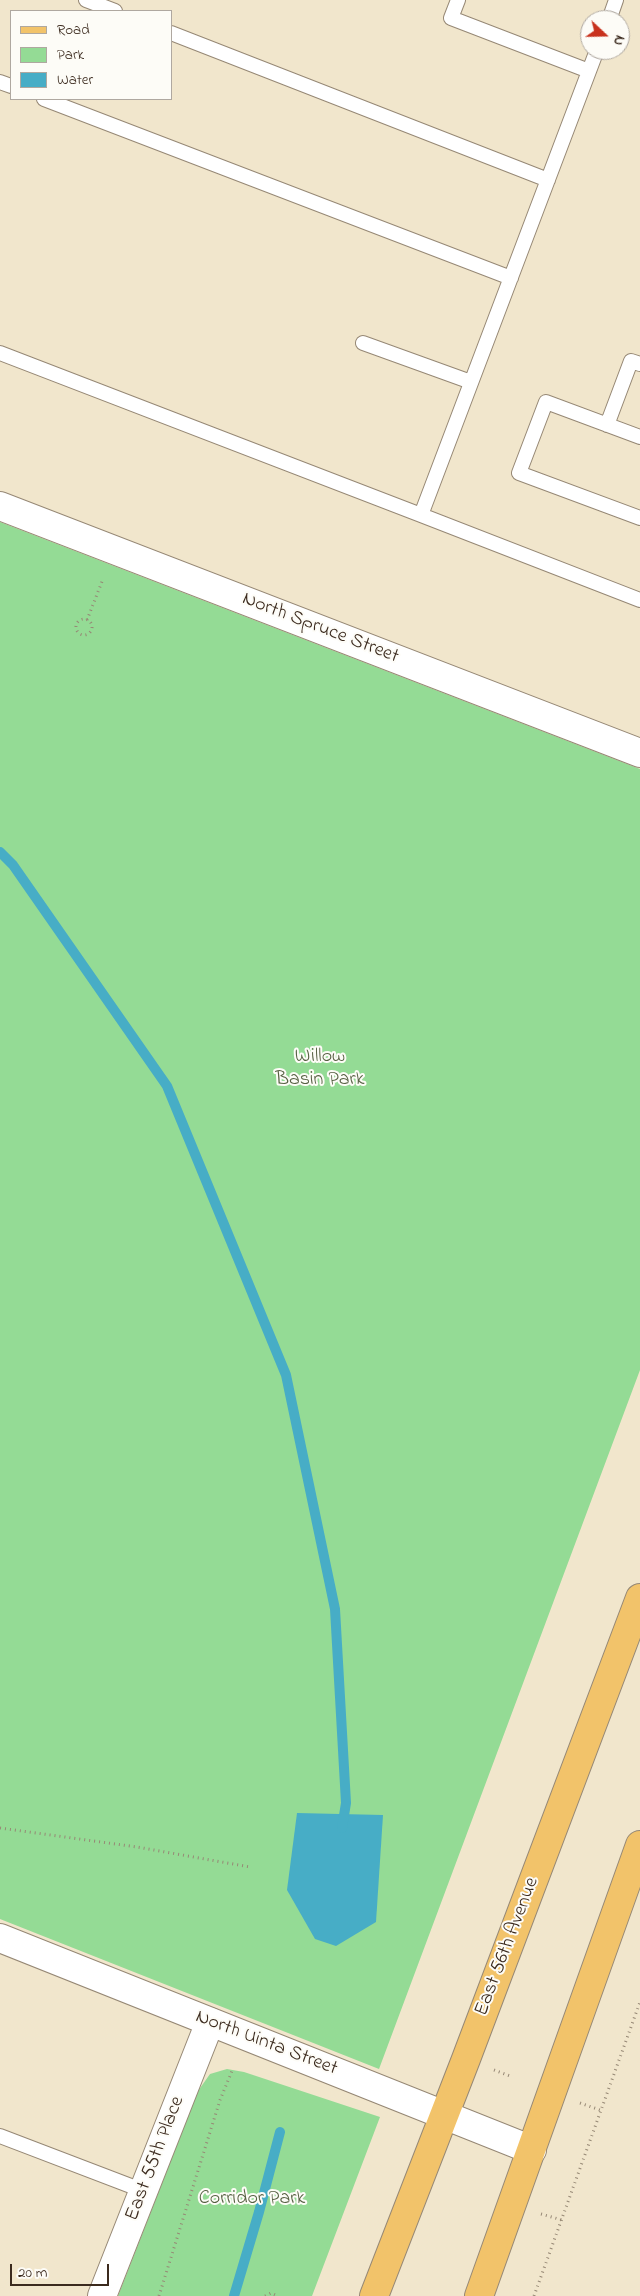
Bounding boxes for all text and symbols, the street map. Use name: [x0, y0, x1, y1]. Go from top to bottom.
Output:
legend: [10, 10, 172, 100]
north arrow: [580, 10, 630, 60]
text: Road: [57, 19, 90, 41]
text: N: [607, 32, 630, 48]
text: Park: [57, 44, 84, 66]
text: Water: [57, 69, 93, 91]
street label: North Spruce Street: [238, 588, 402, 670]
park label: Willow Basin Park: [275, 1046, 365, 1093]
street label: East 56th Avenue: [471, 1875, 545, 2019]
street label: North Uinta Street: [192, 2006, 340, 2082]
street label: East 55th Place: [121, 2093, 191, 2225]
park label: Corridor Park: [199, 2188, 305, 2212]
scale bar: [12, 2254, 111, 2286]
text: 20 m: [18, 2262, 47, 2284]

